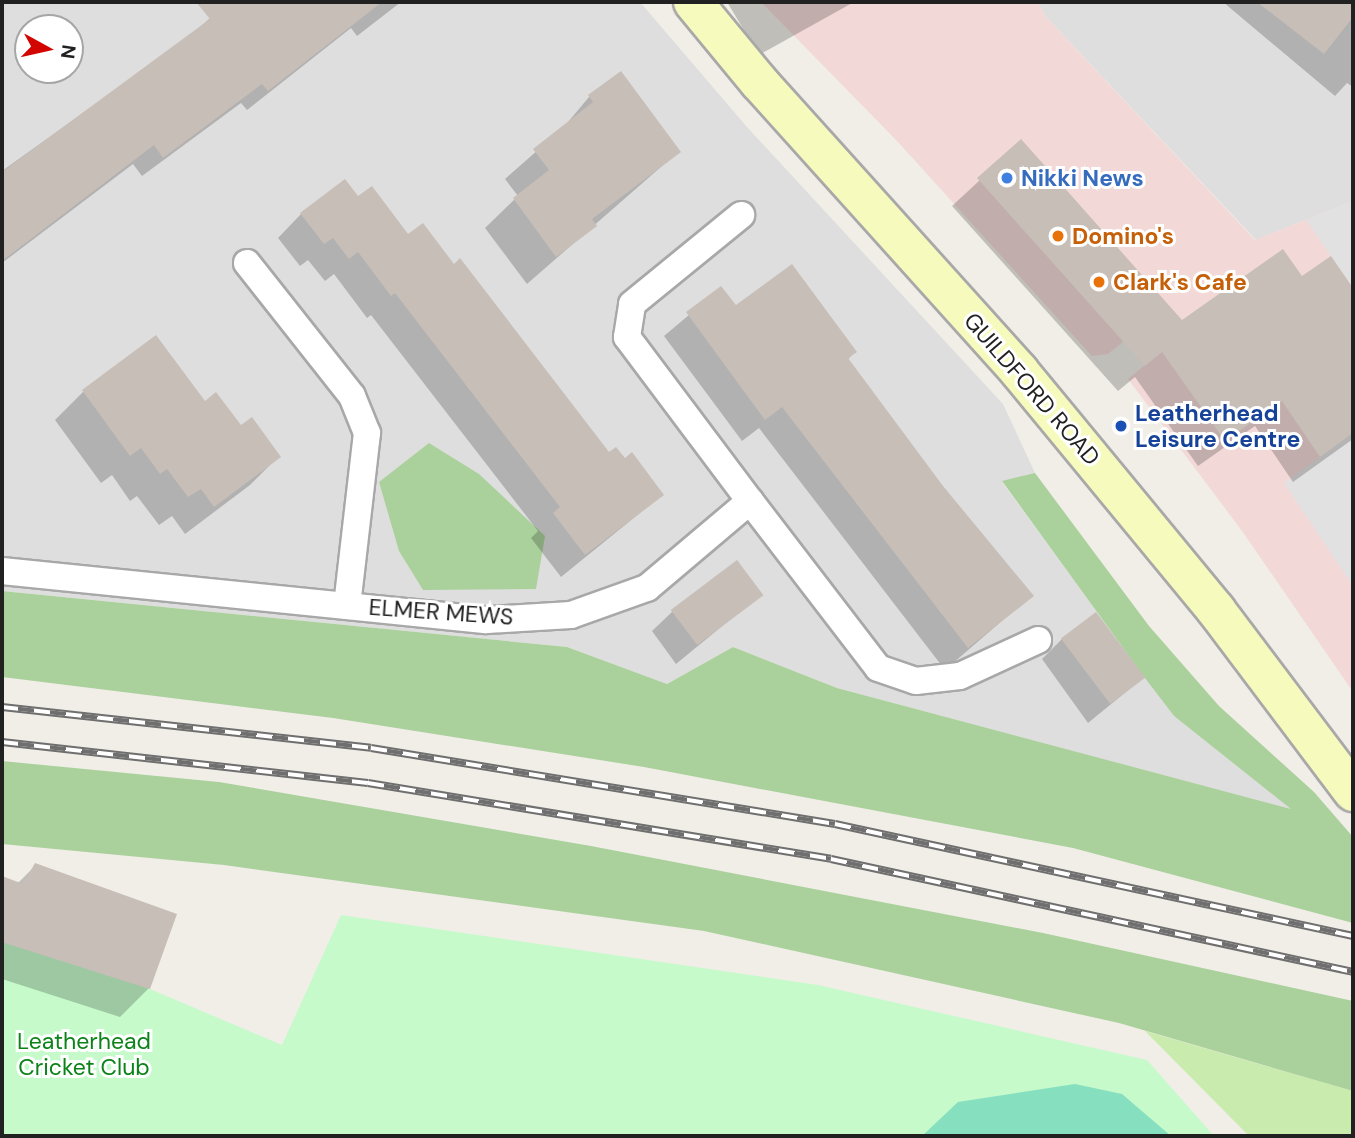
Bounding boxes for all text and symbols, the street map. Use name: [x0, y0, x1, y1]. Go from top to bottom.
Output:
north arrow: [14, 14, 84, 84]
text: N: [55, 43, 82, 60]
place label: Nikki News: [1021, 164, 1144, 192]
marker: Nikki News: [999, 170, 1015, 186]
place label: Domino's: [1072, 222, 1174, 250]
marker: Domino's: [1050, 228, 1066, 244]
place label: Clark's Cafe: [1113, 268, 1247, 296]
marker: Clark's Cafe: [1091, 274, 1107, 290]
street label: GUILDFORD ROAD: [958, 307, 1106, 471]
place label: Leatherhead Leisure Centre: [1135, 399, 1300, 453]
marker: Leatherhead Leisure Centre: [1113, 418, 1129, 434]
street label: ELMER MEWS: [368, 593, 514, 631]
park label: Leatherhead Cricket Club: [17, 1027, 151, 1081]

